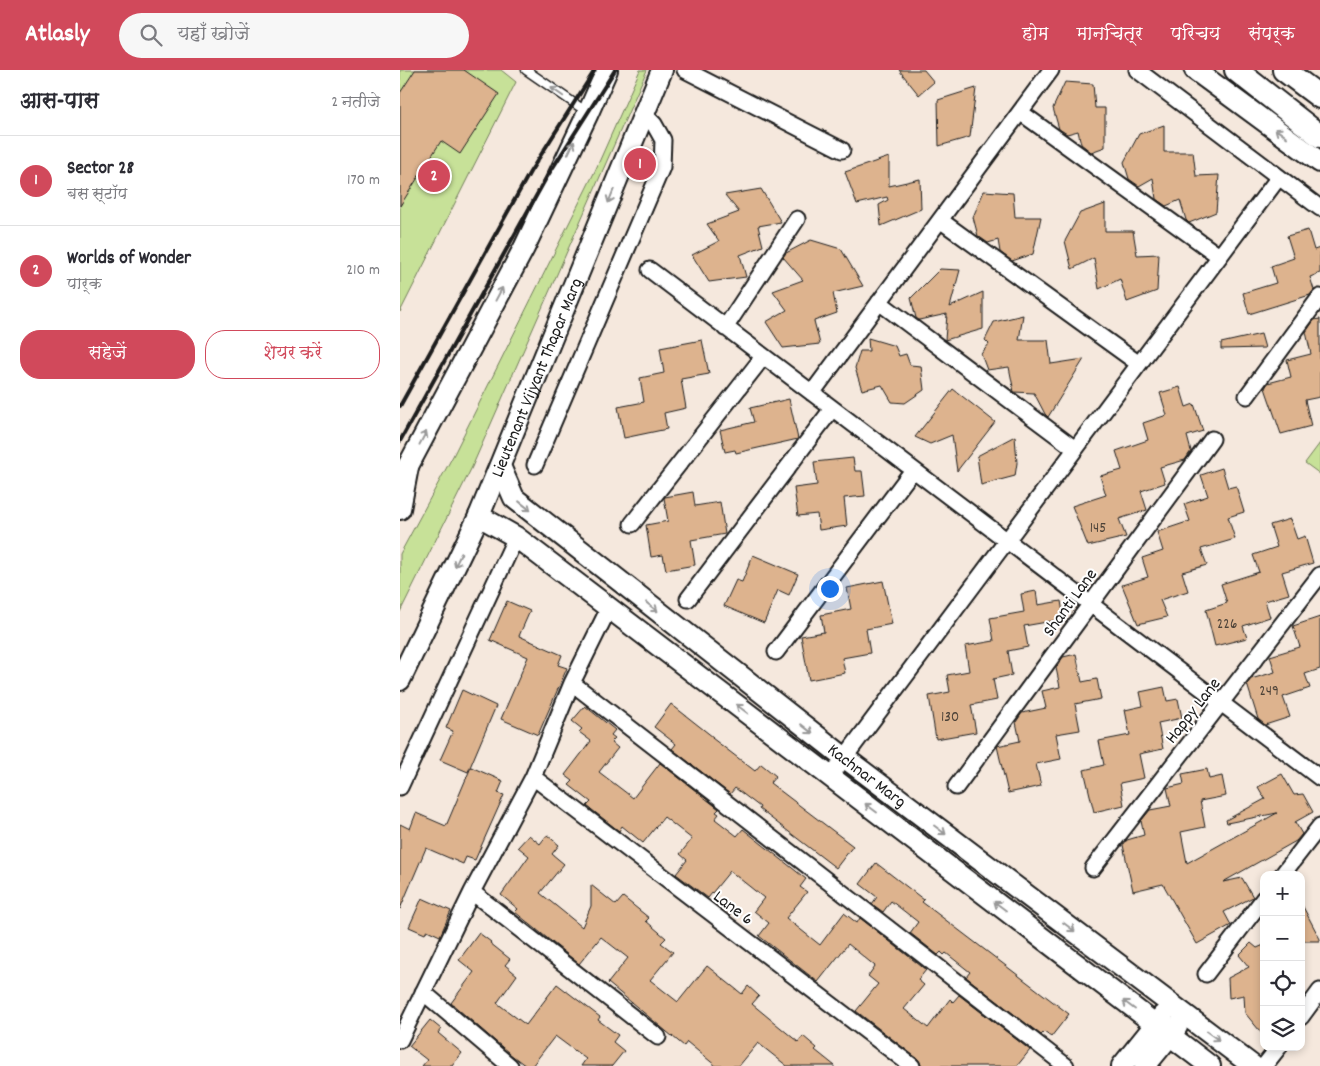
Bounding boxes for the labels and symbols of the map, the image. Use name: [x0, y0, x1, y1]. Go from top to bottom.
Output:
one-way arrow: [550, 87, 564, 97]
one-way arrow: [1274, 128, 1288, 138]
one-way arrow: [567, 141, 577, 156]
pin: 1: [624, 145, 656, 183]
pin: 2: [418, 157, 450, 195]
one-way arrow: [605, 188, 615, 203]
street label: Lieutenant Vijyant Thapar Marg: [486, 275, 590, 482]
one-way arrow: [495, 287, 504, 302]
one-way arrow: [418, 430, 428, 445]
one-way arrow: [518, 501, 531, 512]
house number: 145: [1090, 518, 1106, 540]
one-way arrow: [453, 552, 462, 567]
street label: Shanti Lane: [1038, 564, 1104, 643]
your location: [817, 576, 843, 602]
one-way arrow: [645, 601, 658, 612]
house number: 226: [1217, 614, 1237, 636]
street label: Happy Lane: [1160, 673, 1228, 750]
house number: 249: [1259, 681, 1279, 703]
one-way arrow: [735, 704, 748, 715]
house number: 130: [941, 707, 959, 729]
one-way arrow: [801, 723, 814, 734]
street label: Kachnar Marg: [821, 739, 911, 815]
one-way arrow: [864, 803, 878, 813]
one-way arrow: [933, 824, 946, 835]
street label: Lane 6: [707, 885, 758, 933]
one-way arrow: [994, 901, 1007, 912]
one-way arrow: [1063, 922, 1076, 933]
one-way arrow: [1123, 999, 1136, 1010]
one-way arrow: [1206, 1031, 1219, 1042]

